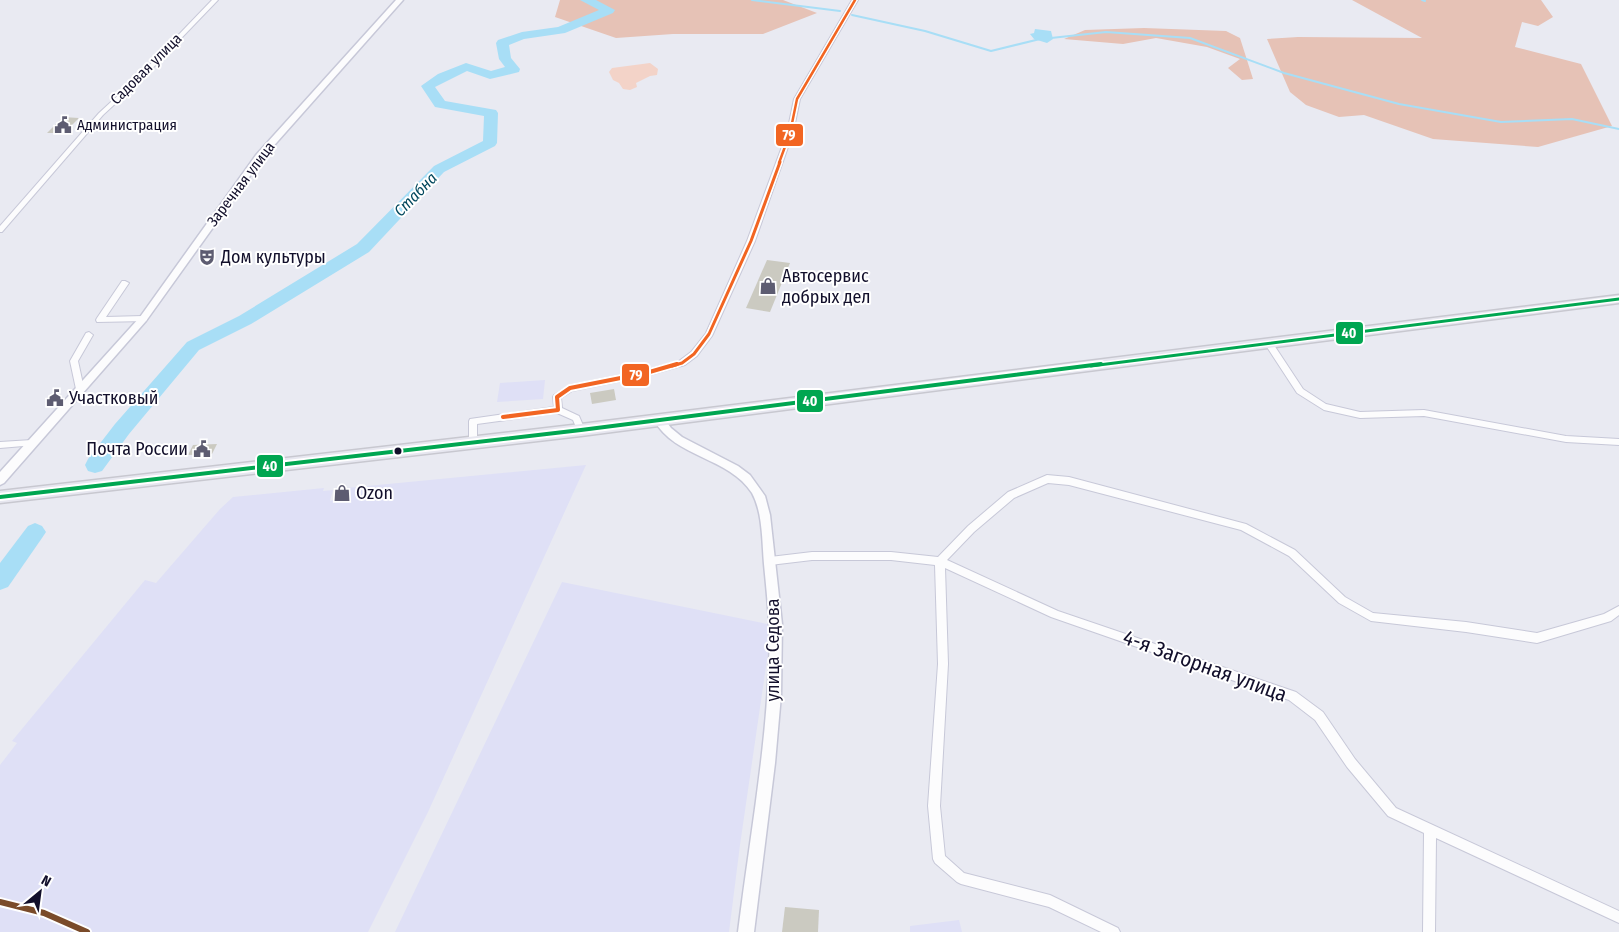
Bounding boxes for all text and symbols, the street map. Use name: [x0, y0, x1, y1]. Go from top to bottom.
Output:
street label: Садовая улица: [107, 30, 185, 108]
public building icon: Администрация: [53, 115, 73, 135]
place label: Администрация: [77, 116, 177, 134]
line badge: 79: [775, 123, 804, 147]
text: 79: [782, 127, 796, 144]
street label: Заречная улица: [203, 138, 279, 230]
water label: Стабна: [390, 168, 441, 220]
place label: Дом культуры: [220, 246, 326, 268]
theatre icon: Дом культуры: [197, 247, 217, 267]
place label: Автосервис добрых дел: [782, 265, 871, 308]
shop icon: Автосервис добрых дел: [758, 276, 778, 296]
line badge: 40: [1335, 321, 1364, 345]
text: 40: [1342, 325, 1357, 342]
line badge: 79: [621, 363, 650, 387]
text: 79: [629, 367, 643, 384]
place label: Участковый: [68, 387, 158, 409]
public building icon: Участковый: [45, 388, 65, 408]
line badge: 40: [796, 389, 824, 413]
text: 40: [803, 393, 818, 410]
place label: Почта России: [86, 438, 188, 460]
public building icon: Почта России: [192, 439, 212, 459]
unlabelled marker: [393, 446, 403, 456]
line badge: 40: [256, 454, 284, 478]
text: 40: [263, 458, 278, 475]
place label: Ozon: [356, 482, 393, 504]
shop icon: Ozon: [332, 483, 352, 503]
street label: улица Седова: [762, 598, 784, 702]
street label: 4-я Загорная улица: [1119, 624, 1291, 708]
north arrow: [15, 867, 65, 917]
text: N: [38, 872, 54, 891]

